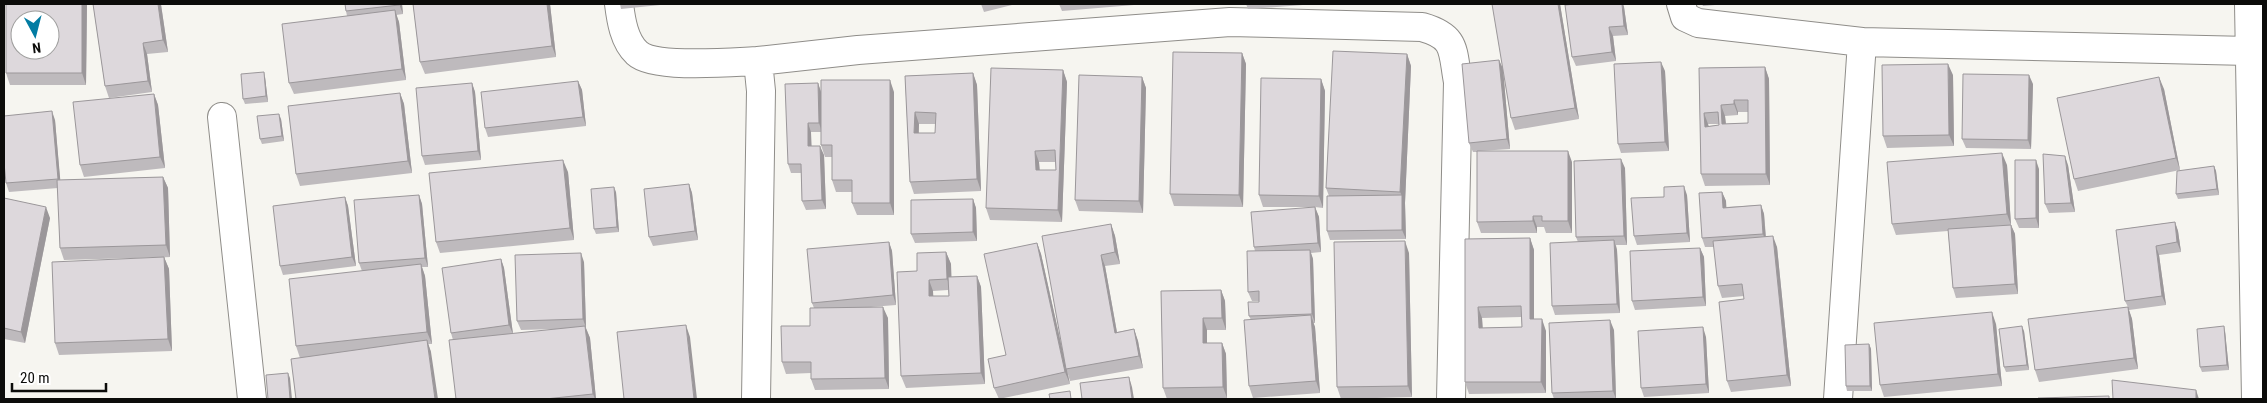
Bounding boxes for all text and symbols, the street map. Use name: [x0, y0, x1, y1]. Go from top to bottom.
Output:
north arrow: [10, 10, 60, 60]
text: N: [31, 39, 42, 56]
scale bar: [12, 360, 106, 392]
text: 20 m: [20, 369, 50, 387]

